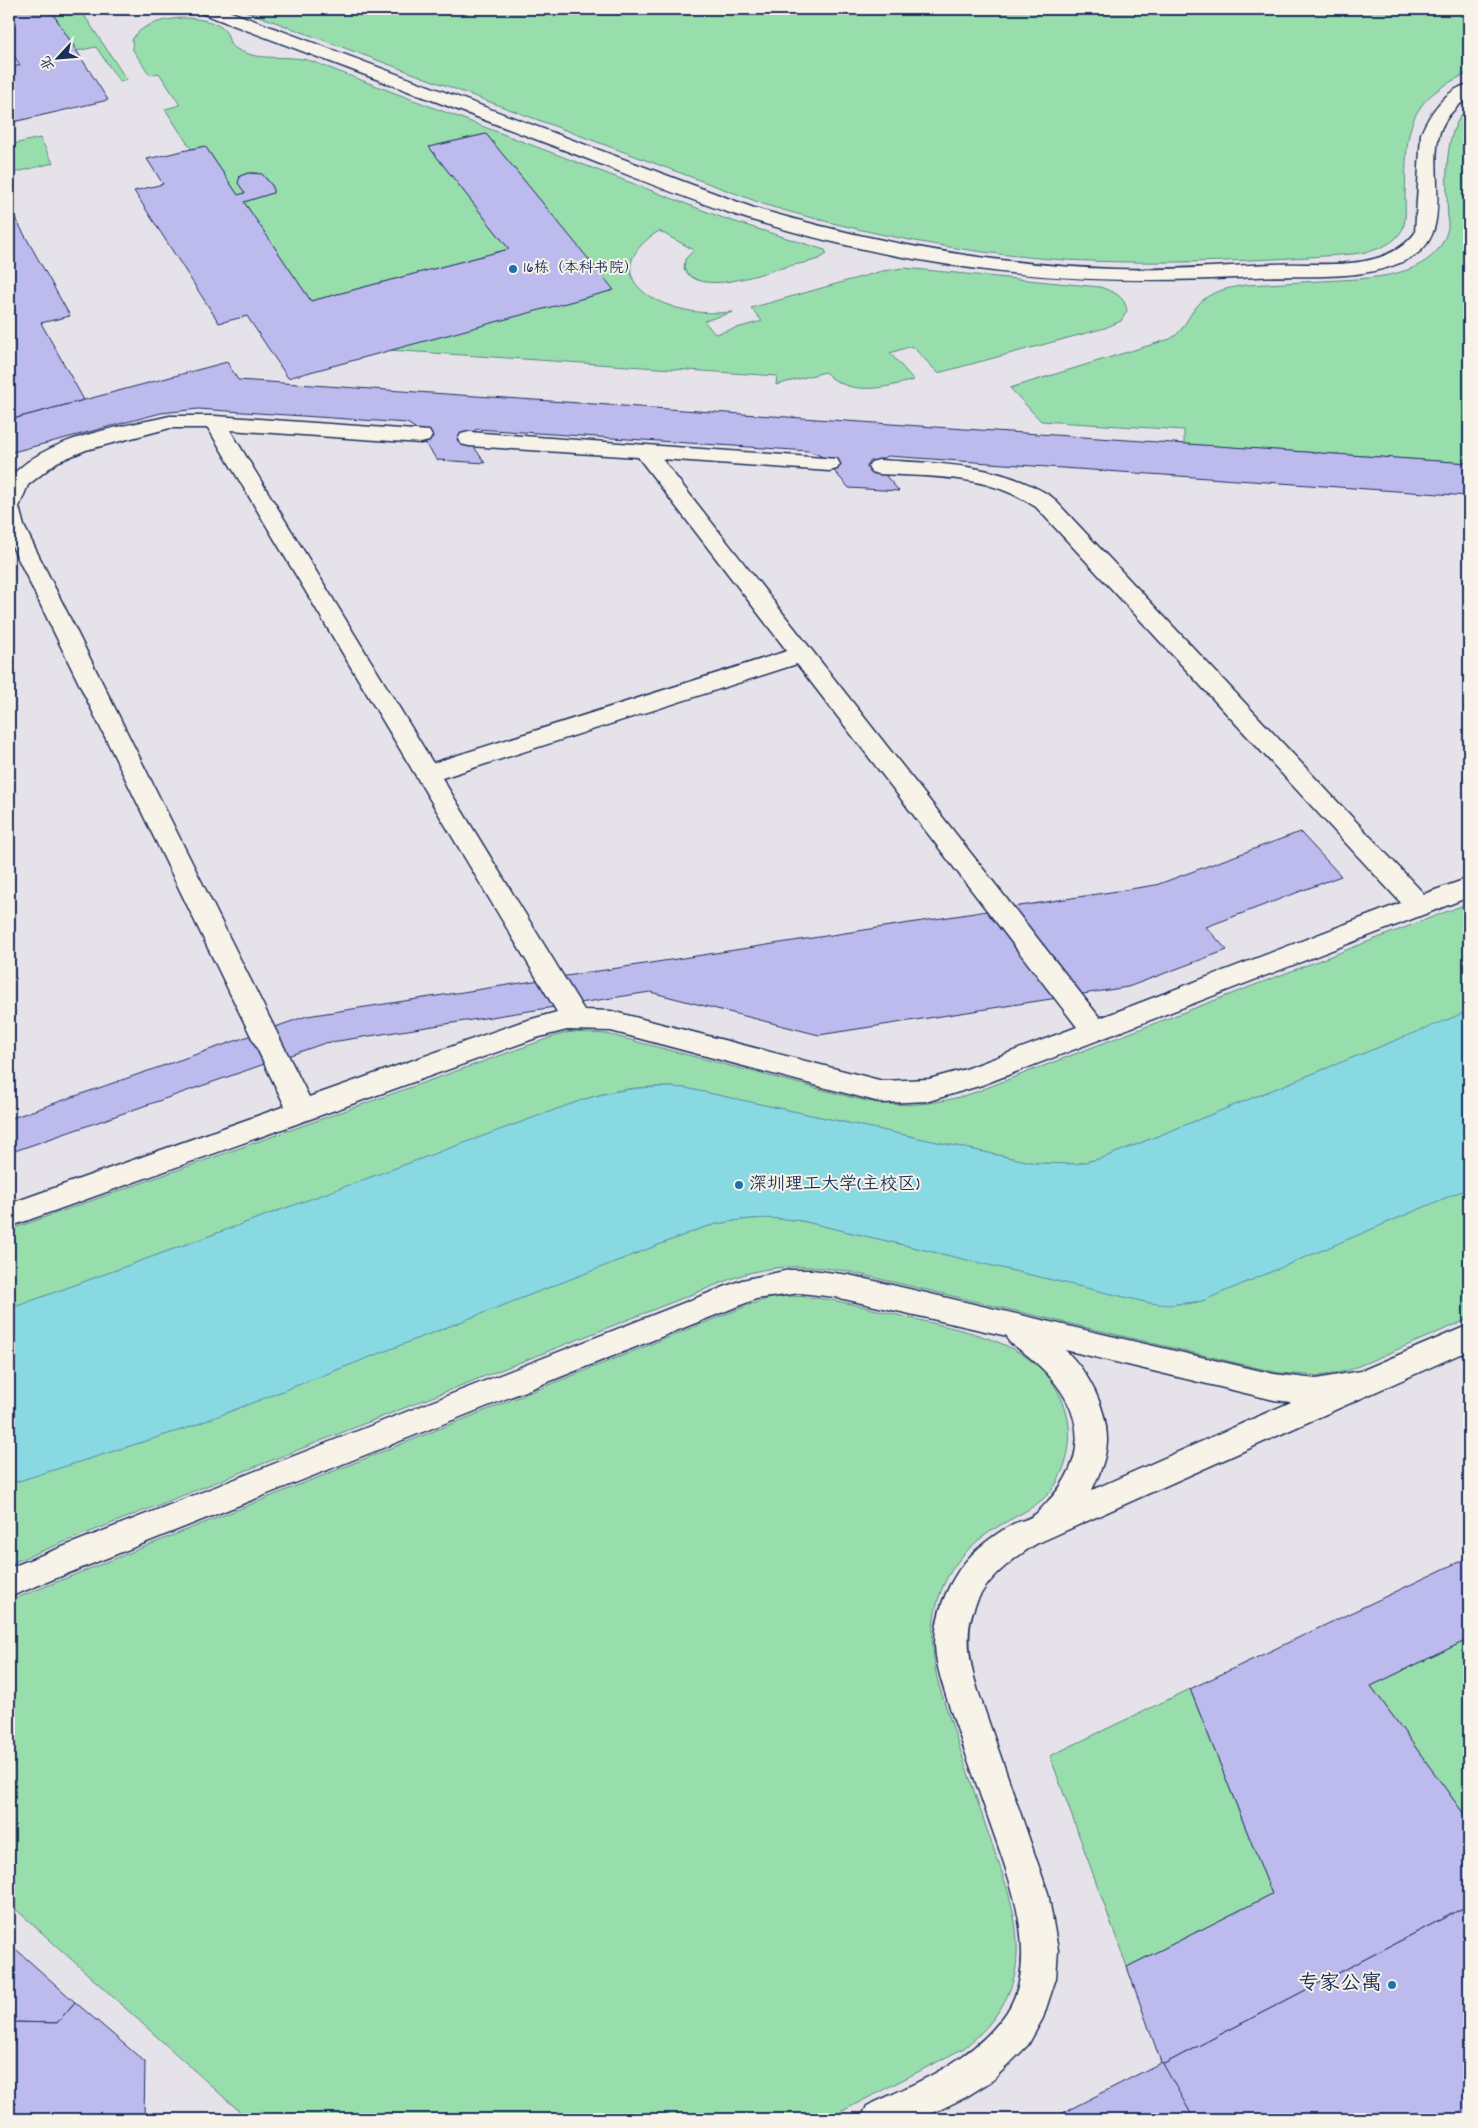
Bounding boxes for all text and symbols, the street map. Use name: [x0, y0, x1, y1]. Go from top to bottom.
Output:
north arrow: [32, 32, 82, 82]
text: 北: [36, 52, 60, 73]
place label: 16栋（本科书院）: [523, 258, 639, 280]
marker: 16栋（本科书院）: [507, 263, 519, 275]
place label: 深圳理工大学(主校区): [749, 1173, 920, 1198]
marker: 深圳理工大学(主校区): [733, 1179, 745, 1191]
place label: 专家公寓: [1298, 1970, 1382, 2000]
marker: 专家公寓: [1386, 1979, 1398, 1991]

